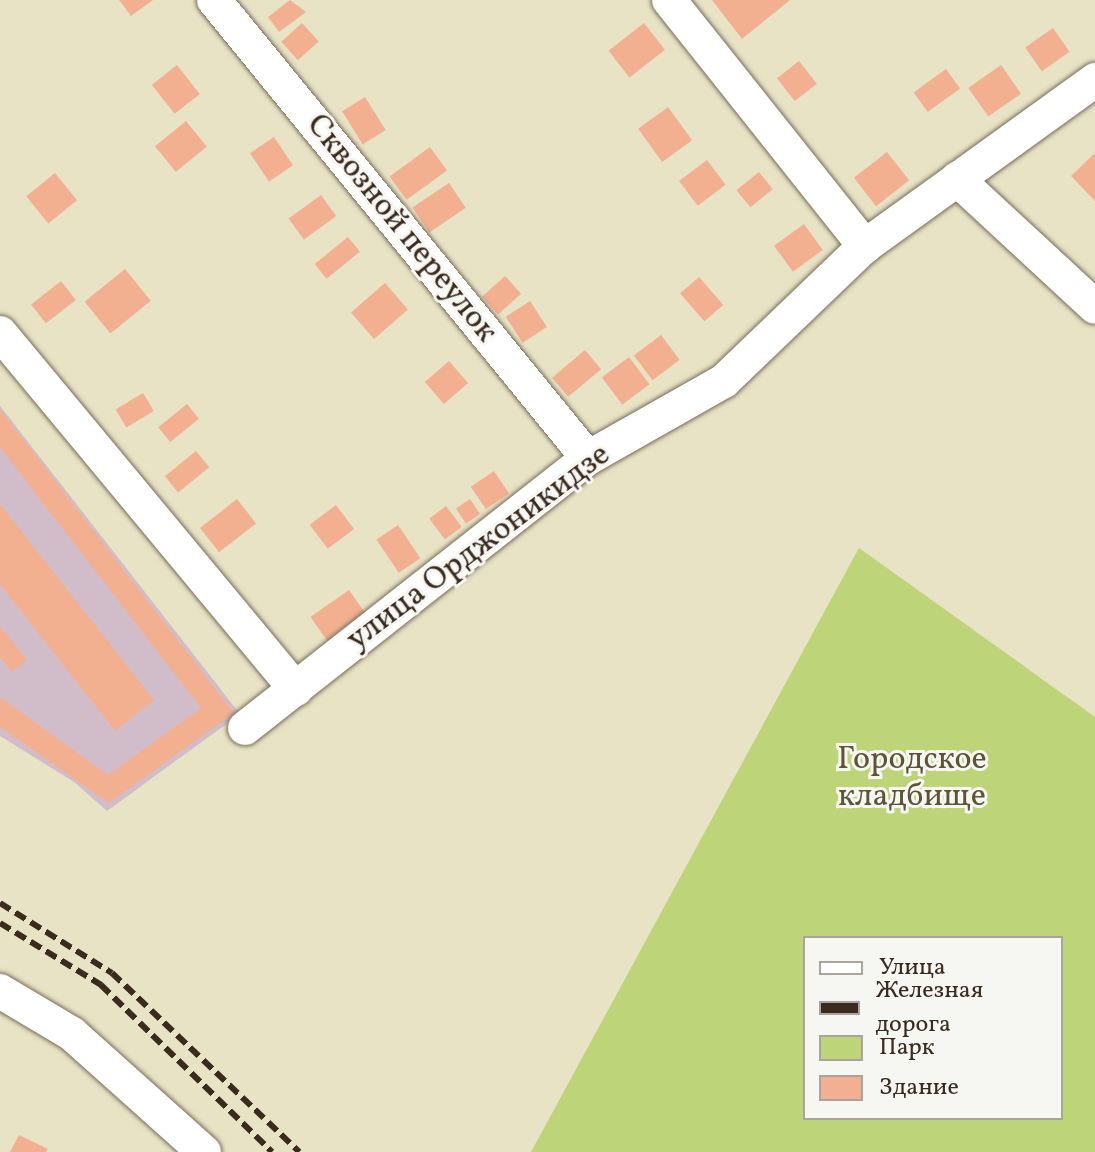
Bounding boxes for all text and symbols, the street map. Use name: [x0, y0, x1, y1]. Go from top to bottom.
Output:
street label: Сквозной переулок: [297, 107, 505, 351]
street label: улица Орджоникидзе: [340, 436, 618, 660]
park label: Городское кладбище: [837, 742, 987, 817]
legend: [803, 936, 1063, 1120]
text: Улица: [879, 951, 946, 985]
text: Железная дорога: [876, 974, 983, 1042]
text: Парк: [879, 1031, 935, 1065]
text: Здание: [879, 1071, 959, 1105]

